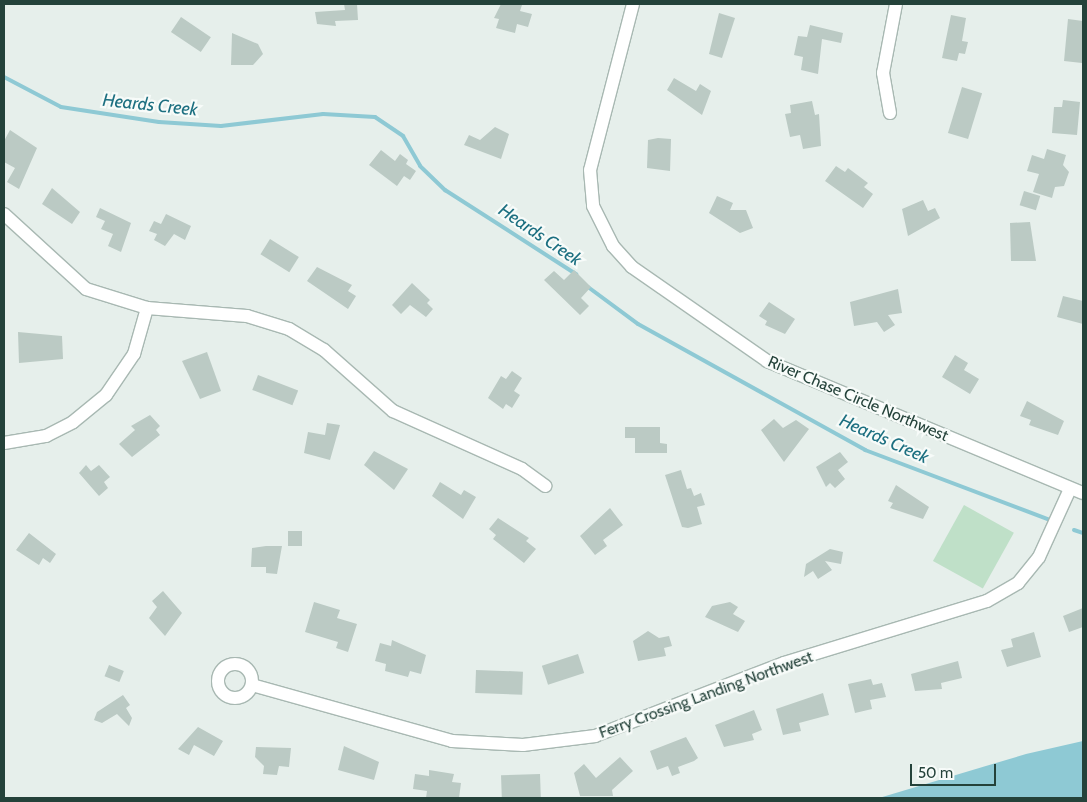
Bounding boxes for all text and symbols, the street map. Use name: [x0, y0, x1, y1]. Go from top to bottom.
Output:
water label: Heards Creek: [101, 89, 199, 121]
water label: Heards Creek: [494, 199, 586, 271]
street label: River Chase Circle Northwest: [765, 352, 951, 446]
water label: Heards Creek: [836, 410, 932, 468]
street label: Ferry Crossing Landing Northwest: [596, 647, 816, 743]
scale bar: [912, 754, 998, 786]
text: 50 m: [918, 764, 953, 782]

